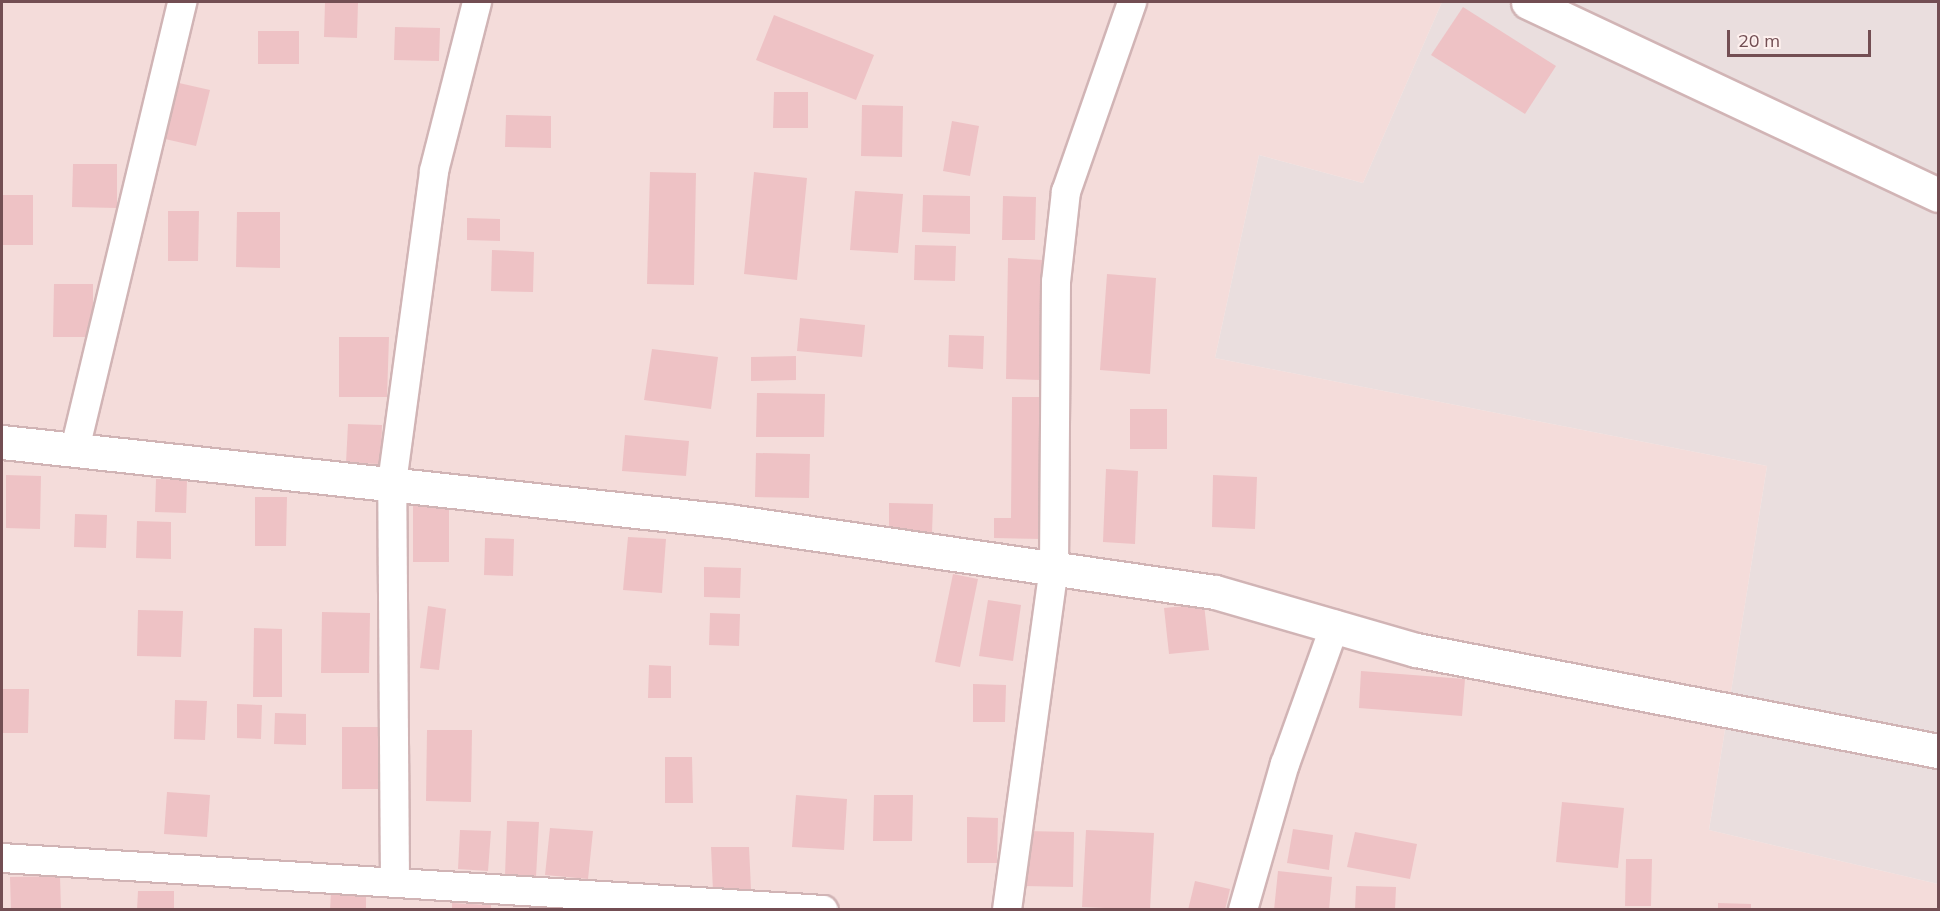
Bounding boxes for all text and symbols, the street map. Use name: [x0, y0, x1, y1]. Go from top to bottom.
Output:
scale bar: [1730, 18, 1874, 56]
text: 20 m: [1738, 29, 1780, 52]

